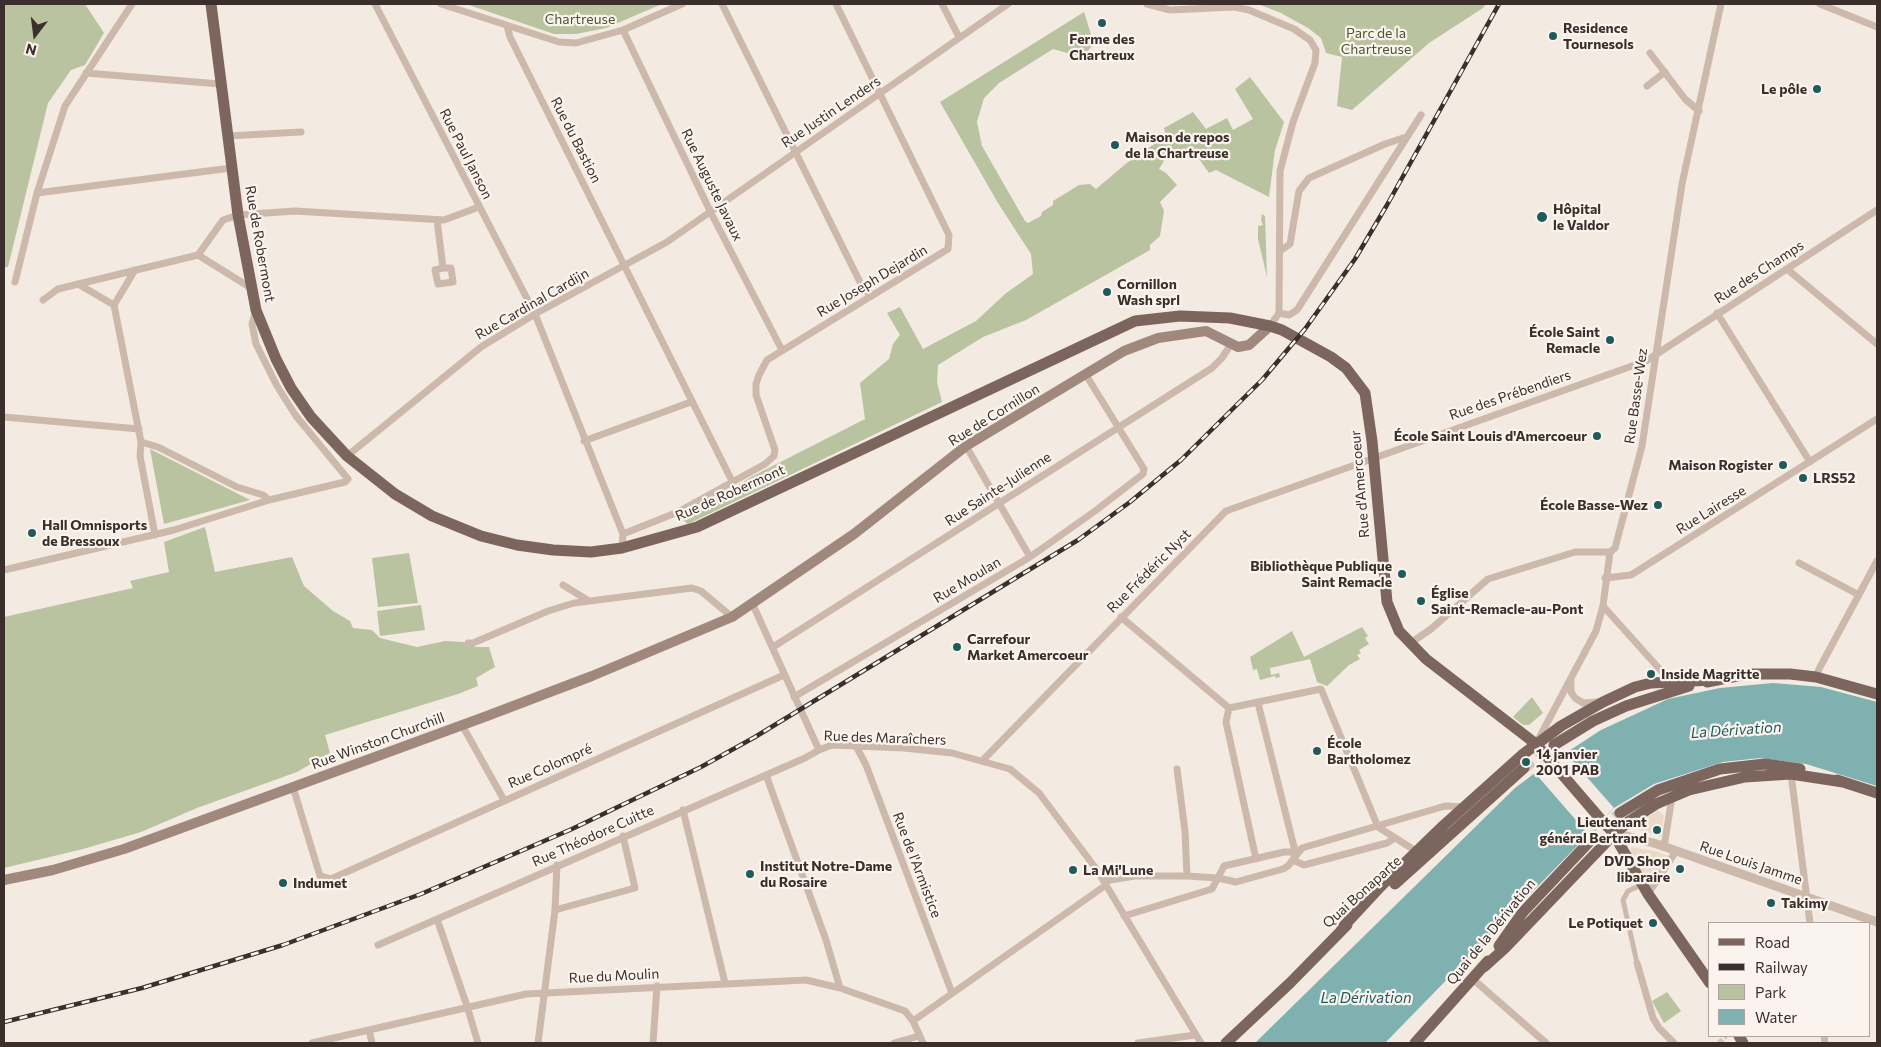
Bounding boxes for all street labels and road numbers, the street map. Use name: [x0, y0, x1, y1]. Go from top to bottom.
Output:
street label: Rue Justin Lenders: [778, 73, 884, 151]
street label: Rue du Bastion: [547, 94, 605, 186]
street label: Rue Paul Janson: [436, 106, 496, 202]
street label: Rue Auguste Javaux: [678, 126, 746, 244]
street label: Rue de Robermont: [241, 184, 279, 304]
street label: Rue des Champs: [1711, 237, 1807, 307]
street label: Rue Joseph Dejardin: [814, 241, 930, 321]
street label: Rue Cardinal Cardijn: [472, 265, 592, 343]
street label: Rue Basse-Wez: [1621, 347, 1651, 445]
street label: Rue des Prébendiers: [1447, 366, 1573, 424]
street label: Rue de Cornillon: [945, 380, 1043, 450]
street label: Rue d'Amercoeur: [1347, 429, 1373, 539]
street label: Rue Sainte-Julienne: [942, 448, 1054, 530]
street label: Rue de Robermont: [673, 461, 787, 525]
street label: Rue Lairesse: [1673, 482, 1749, 538]
street label: Rue Frédéric Nyst: [1104, 526, 1194, 616]
street label: Rue Moulan: [930, 553, 1004, 607]
street label: Rue Winston Churchill: [309, 709, 447, 773]
street label: Rue des Maraîchers: [823, 727, 947, 749]
street label: Rue Colompré: [505, 740, 595, 792]
street label: Rue Théodore Cuitte: [529, 802, 657, 870]
street label: Rue de l'Armistice: [889, 810, 945, 920]
street label: Rue Louis Jamme: [1698, 838, 1804, 888]
street label: Quai Bonaparte: [1319, 852, 1405, 932]
street label: Quai de la Dérivation: [1443, 876, 1539, 988]
street label: Rue du Moulin: [568, 965, 660, 987]

